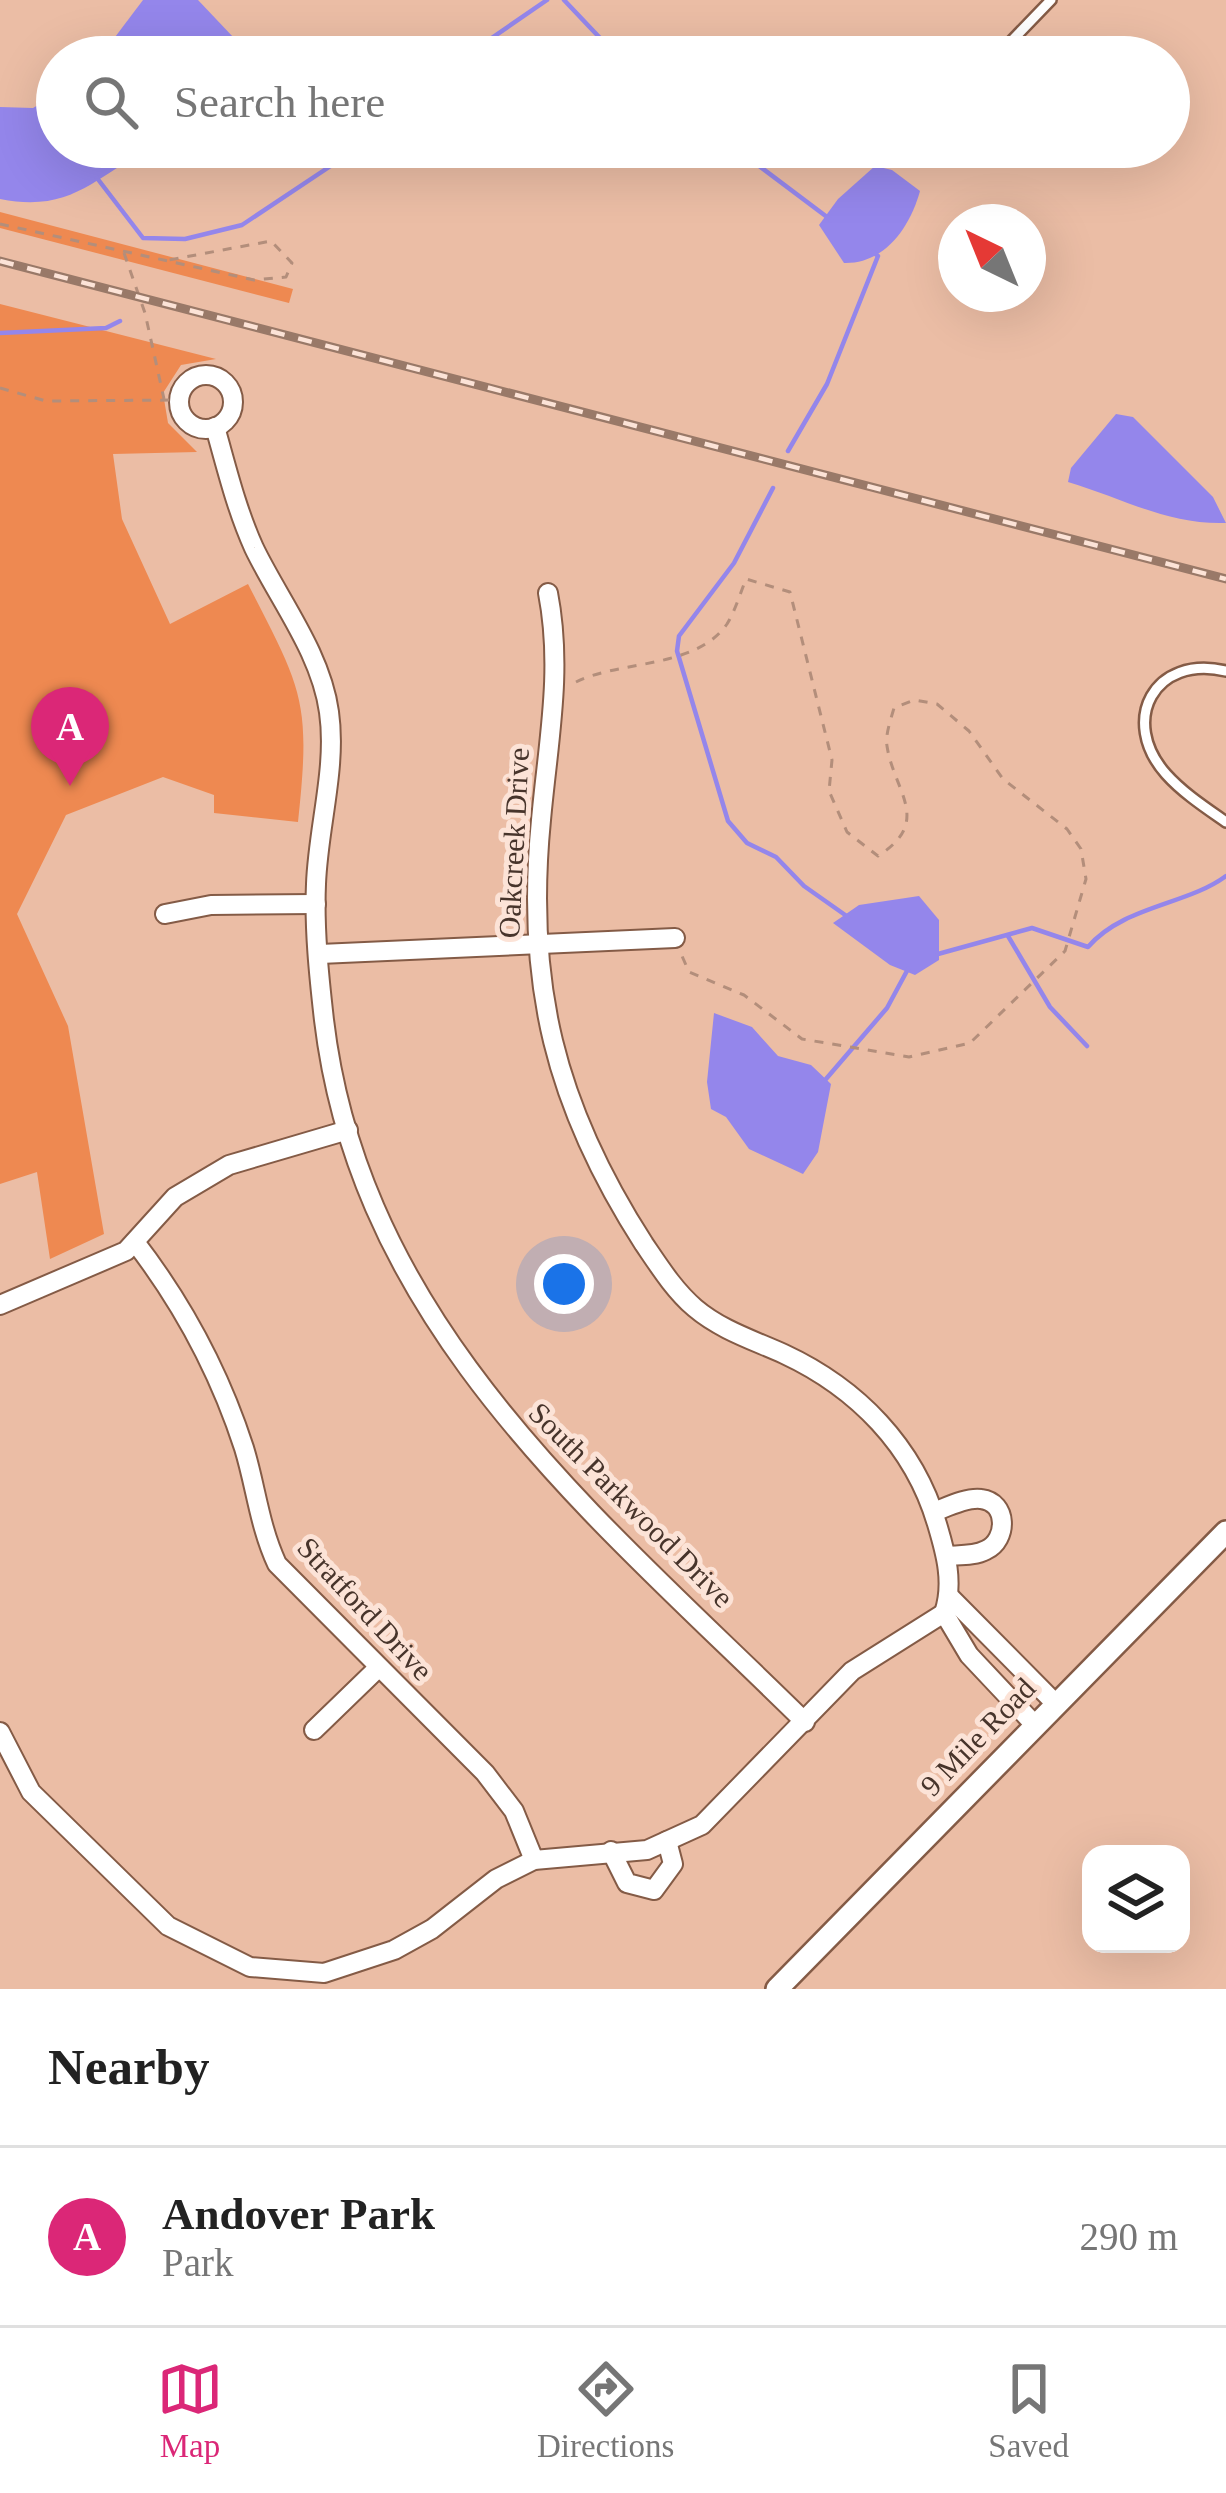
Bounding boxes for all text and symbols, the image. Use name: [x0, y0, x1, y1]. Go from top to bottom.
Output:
search box: [36, 36, 1190, 168]
icon: search: [78, 69, 144, 135]
text: Search here: [174, 77, 385, 127]
north arrow: [938, 204, 1046, 312]
pin: A: [31, 687, 109, 786]
street label: Oakcreek Drive: [492, 747, 535, 939]
your location: [534, 1254, 594, 1314]
street label: South Parkwood Drive: [522, 1396, 740, 1614]
street label: Stratford Drive: [291, 1531, 440, 1687]
street label: 9 Mile Road: [914, 1671, 1042, 1802]
map controls: [1082, 1845, 1190, 1953]
button: layers: [1082, 1845, 1190, 1953]
text: Nearby: [48, 2039, 209, 2095]
text: Andover Park: [162, 2189, 435, 2239]
text: A: [73, 2215, 101, 2258]
text: 290 m: [1079, 2215, 1178, 2258]
text: Park: [162, 2241, 234, 2284]
tab: Map: [157, 2356, 223, 2465]
tab: Directions: [537, 2356, 674, 2465]
tab: Saved: [988, 2356, 1069, 2465]

